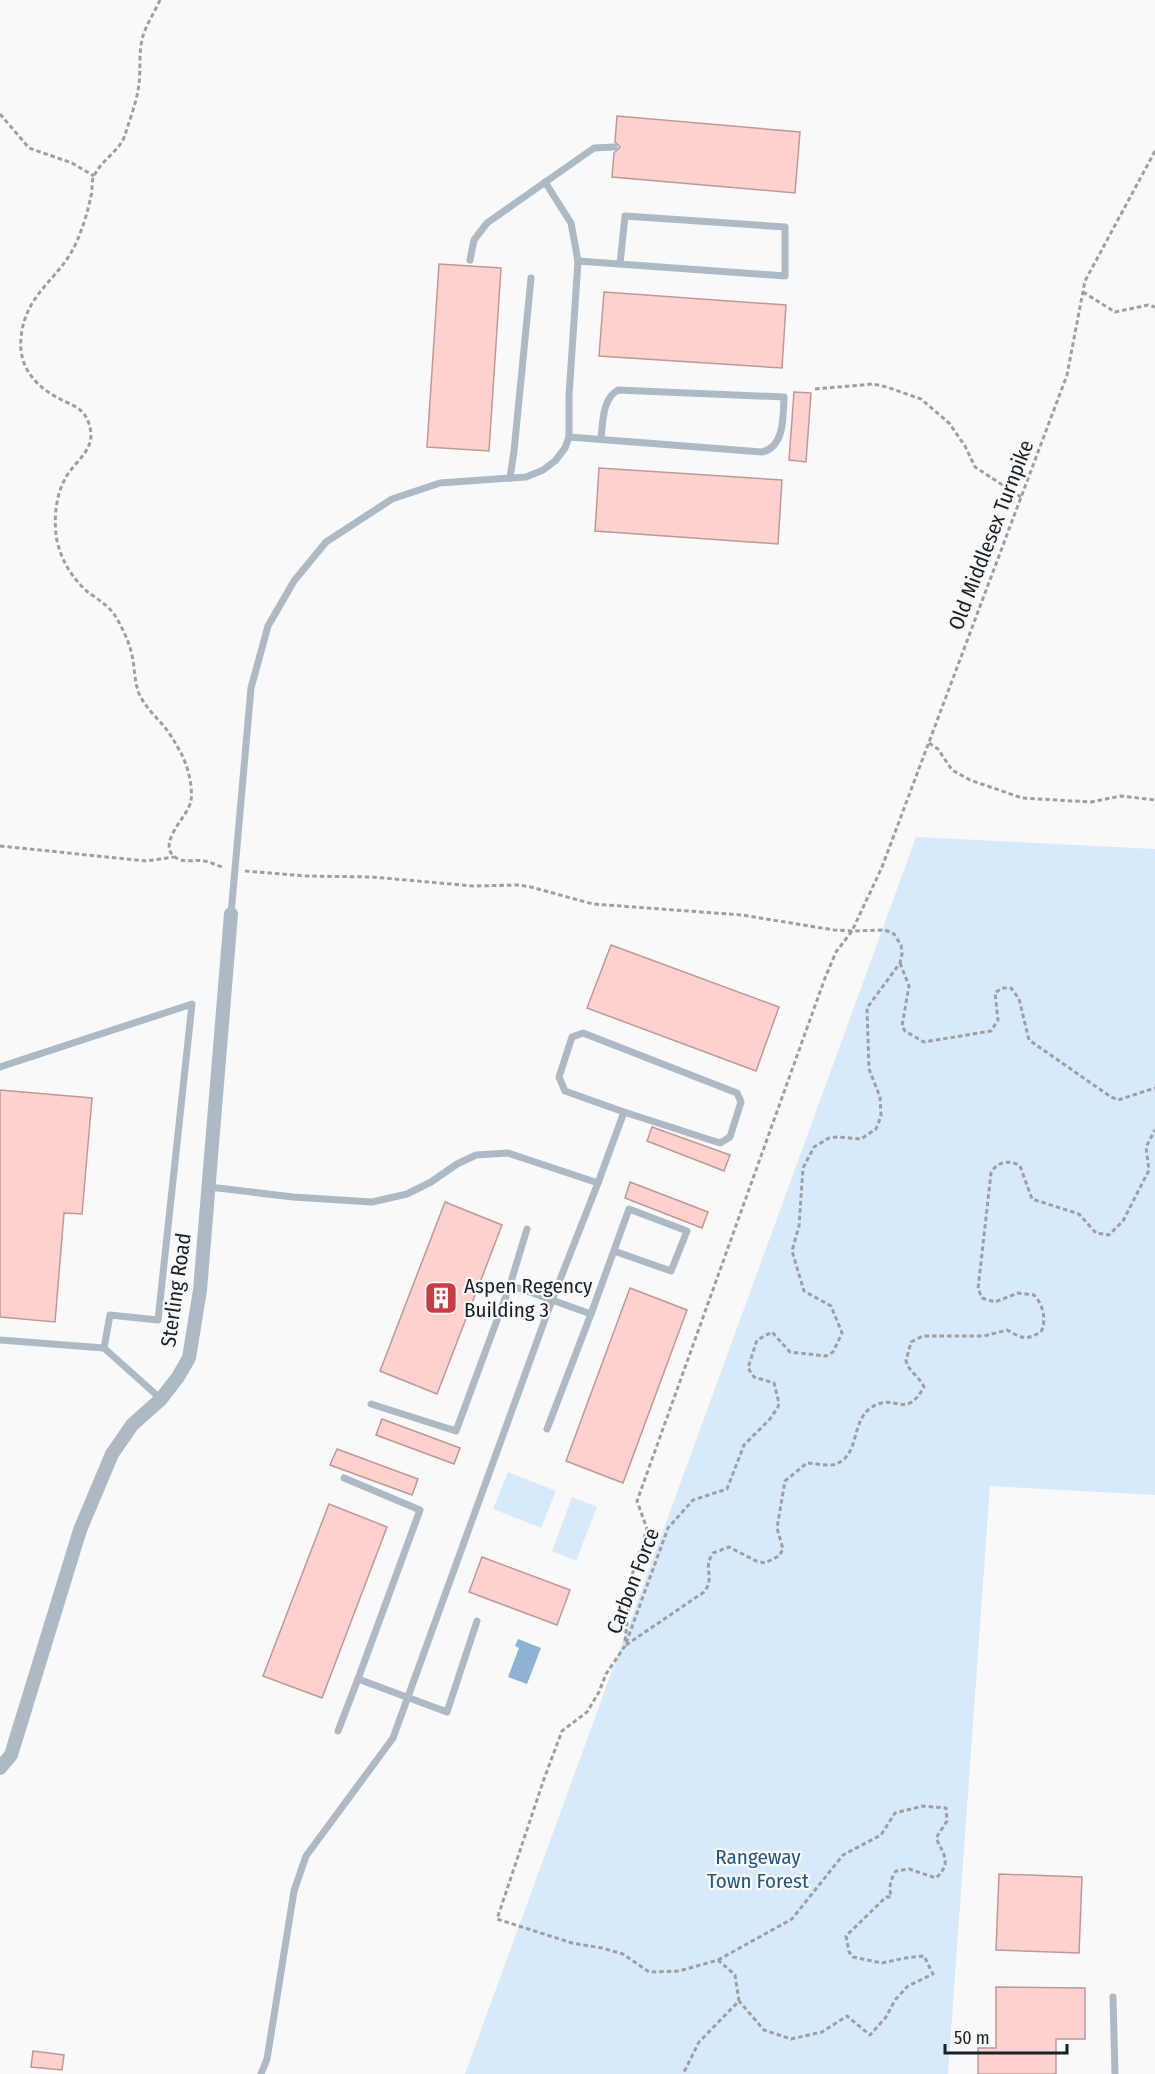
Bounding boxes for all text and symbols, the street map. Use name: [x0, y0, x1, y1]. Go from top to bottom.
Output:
street label: Old Middlesex Turnpike: [943, 436, 1039, 634]
street label: Sterling Road: [155, 1231, 197, 1349]
place label: Aspen Regency Building 3: [464, 1273, 593, 1323]
building icon: Aspen Regency Building 3: [423, 1280, 459, 1316]
street label: Carbon Force: [601, 1524, 665, 1638]
park label: Rangeway Town Forest: [707, 1844, 809, 1894]
scale bar: [945, 2017, 1066, 2055]
text: 50 m: [954, 2027, 990, 2049]

